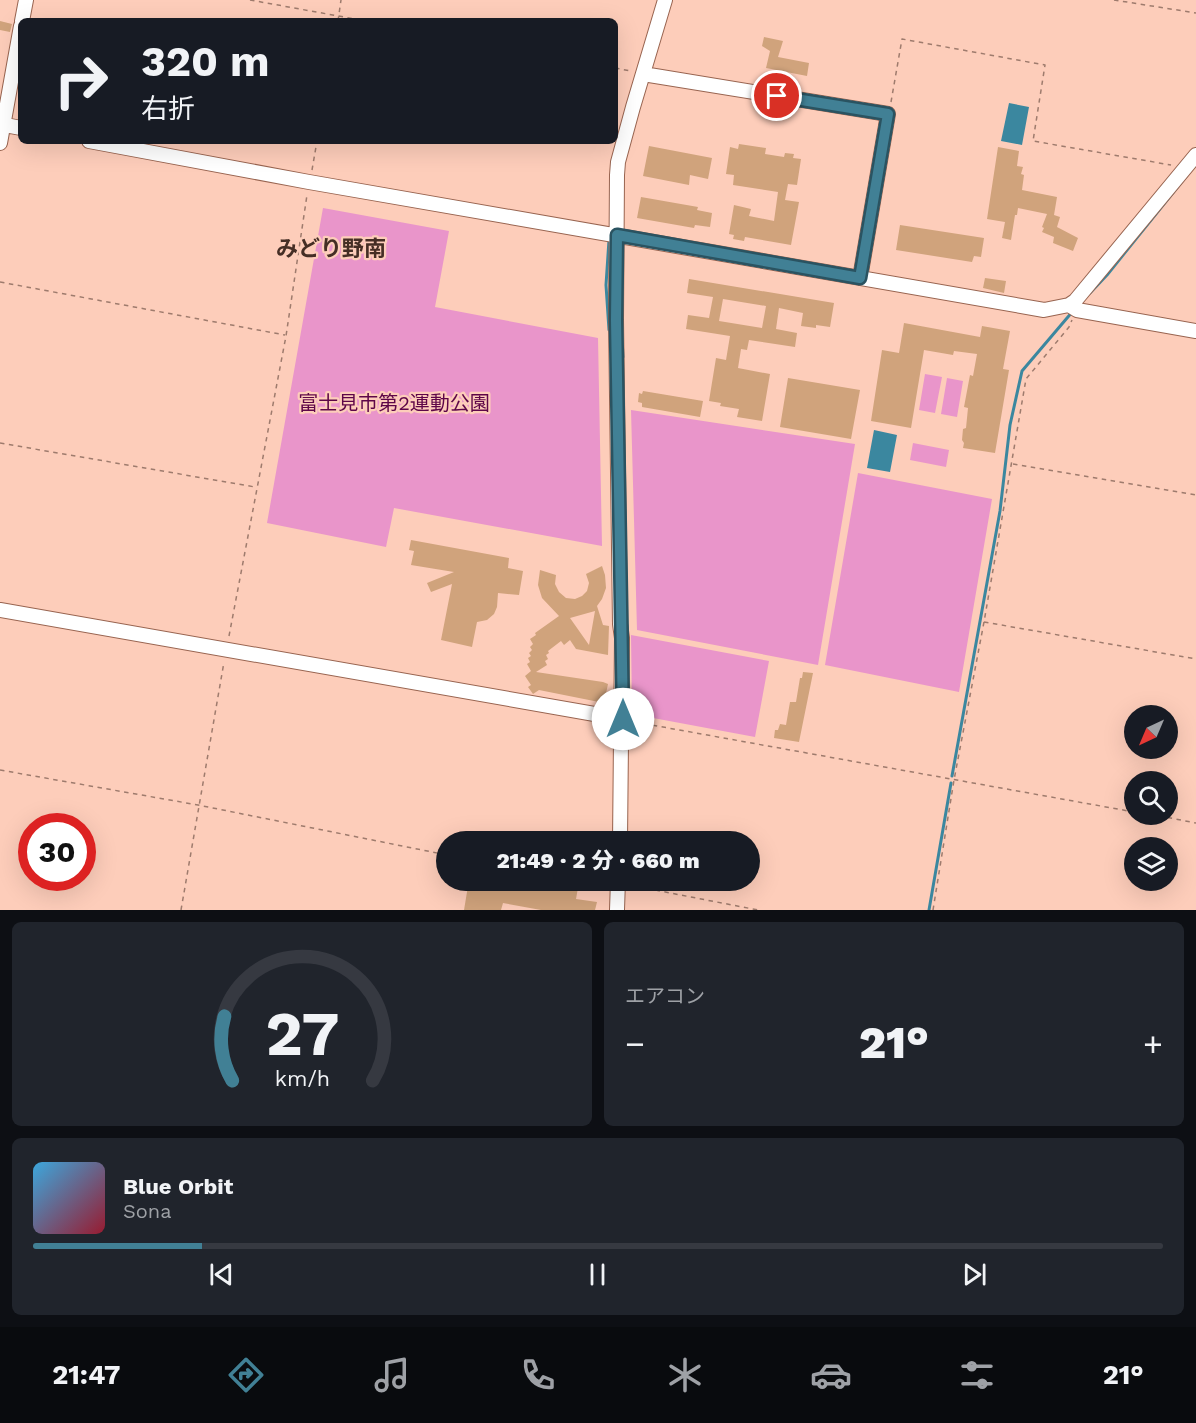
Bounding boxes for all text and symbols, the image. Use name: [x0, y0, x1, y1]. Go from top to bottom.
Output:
text: 320 m: [141, 37, 270, 86]
icon: right: [42, 42, 120, 120]
pin: [751, 70, 802, 121]
icon: arrive: [760, 79, 793, 112]
text: 右折: [141, 93, 195, 125]
district label: みどり野南: [276, 236, 386, 261]
park label: 富士見市第2運動公園: [298, 391, 490, 415]
position arrow: [591, 687, 655, 751]
north arrow: [1124, 705, 1178, 759]
map controls: [1124, 705, 1178, 891]
button: search: [1124, 771, 1178, 825]
speed limit sign: 30: [18, 813, 96, 891]
button: layers: [1124, 837, 1178, 891]
text: 21:49 · 2 分 · 660 m: [496, 848, 700, 873]
text: エアコン: [625, 984, 705, 1008]
text: 27: [265, 997, 339, 1070]
text: 21°: [859, 1016, 929, 1069]
text: −: [625, 1024, 645, 1063]
text: +: [1143, 1024, 1163, 1063]
text: km/h: [274, 1066, 330, 1091]
text: Blue Orbit: [123, 1174, 233, 1199]
text: Sona: [123, 1199, 172, 1223]
icon: previous: [205, 1258, 238, 1291]
icon: pause: [581, 1258, 614, 1291]
icon: next: [958, 1258, 991, 1291]
icon: directions: [225, 1354, 267, 1396]
icon: music: [371, 1354, 413, 1396]
icon: phone: [517, 1354, 559, 1396]
icon: climate: [664, 1354, 706, 1396]
icon: car: [810, 1354, 852, 1396]
icon: filters: [956, 1354, 998, 1396]
text: 21:47: [52, 1359, 121, 1391]
text: 21°: [1103, 1359, 1144, 1391]

